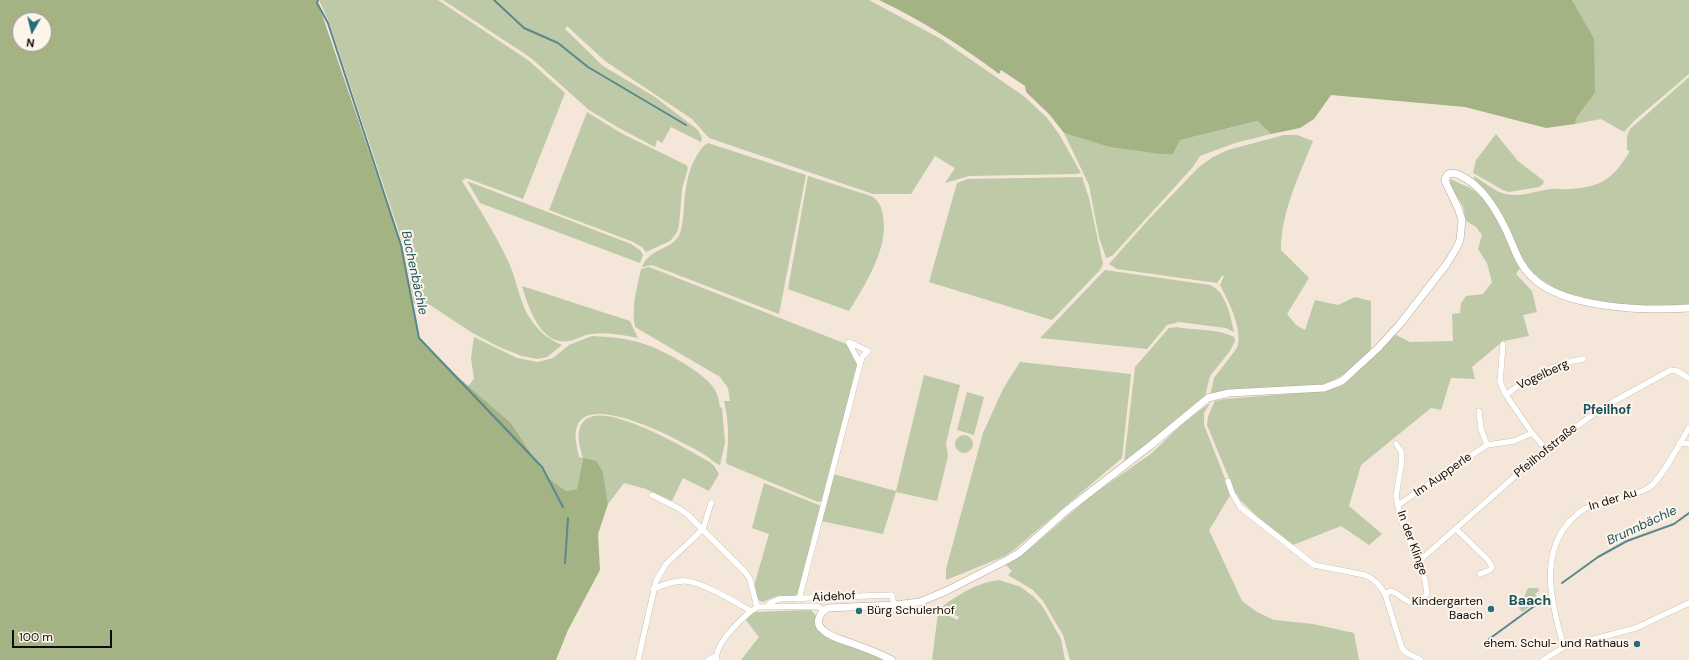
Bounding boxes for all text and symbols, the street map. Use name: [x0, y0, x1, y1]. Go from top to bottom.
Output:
north arrow: [12, 12, 52, 52]
text: N: [26, 35, 35, 50]
water label: Buchenbächle: [397, 229, 431, 317]
street label: Vogelberg: [1515, 357, 1571, 393]
district label: Pfeilhof: [1583, 403, 1631, 419]
street label: Pfeilhofstraße: [1512, 421, 1580, 481]
street label: Im Aupperle: [1411, 450, 1475, 500]
street label: In der Au: [1587, 486, 1639, 514]
water label: Brunnbächle: [1604, 503, 1680, 549]
street label: In der Klinge: [1394, 509, 1430, 577]
street label: Aidehof: [812, 589, 856, 605]
district label: Baach: [1509, 593, 1551, 609]
place label: Kindergarten Baach: [1412, 595, 1483, 623]
place label: Bürg Schulerhof: [867, 604, 955, 618]
marker: Kindergarten Baach: [1486, 604, 1496, 614]
marker: Bürg Schulerhof: [854, 606, 864, 616]
scale bar: [14, 622, 114, 648]
text: 100 m: [19, 629, 53, 645]
place label: ehem. Schul- und Rathaus: [1483, 637, 1629, 651]
marker: ehem. Schul- und Rathaus: [1632, 639, 1642, 649]

